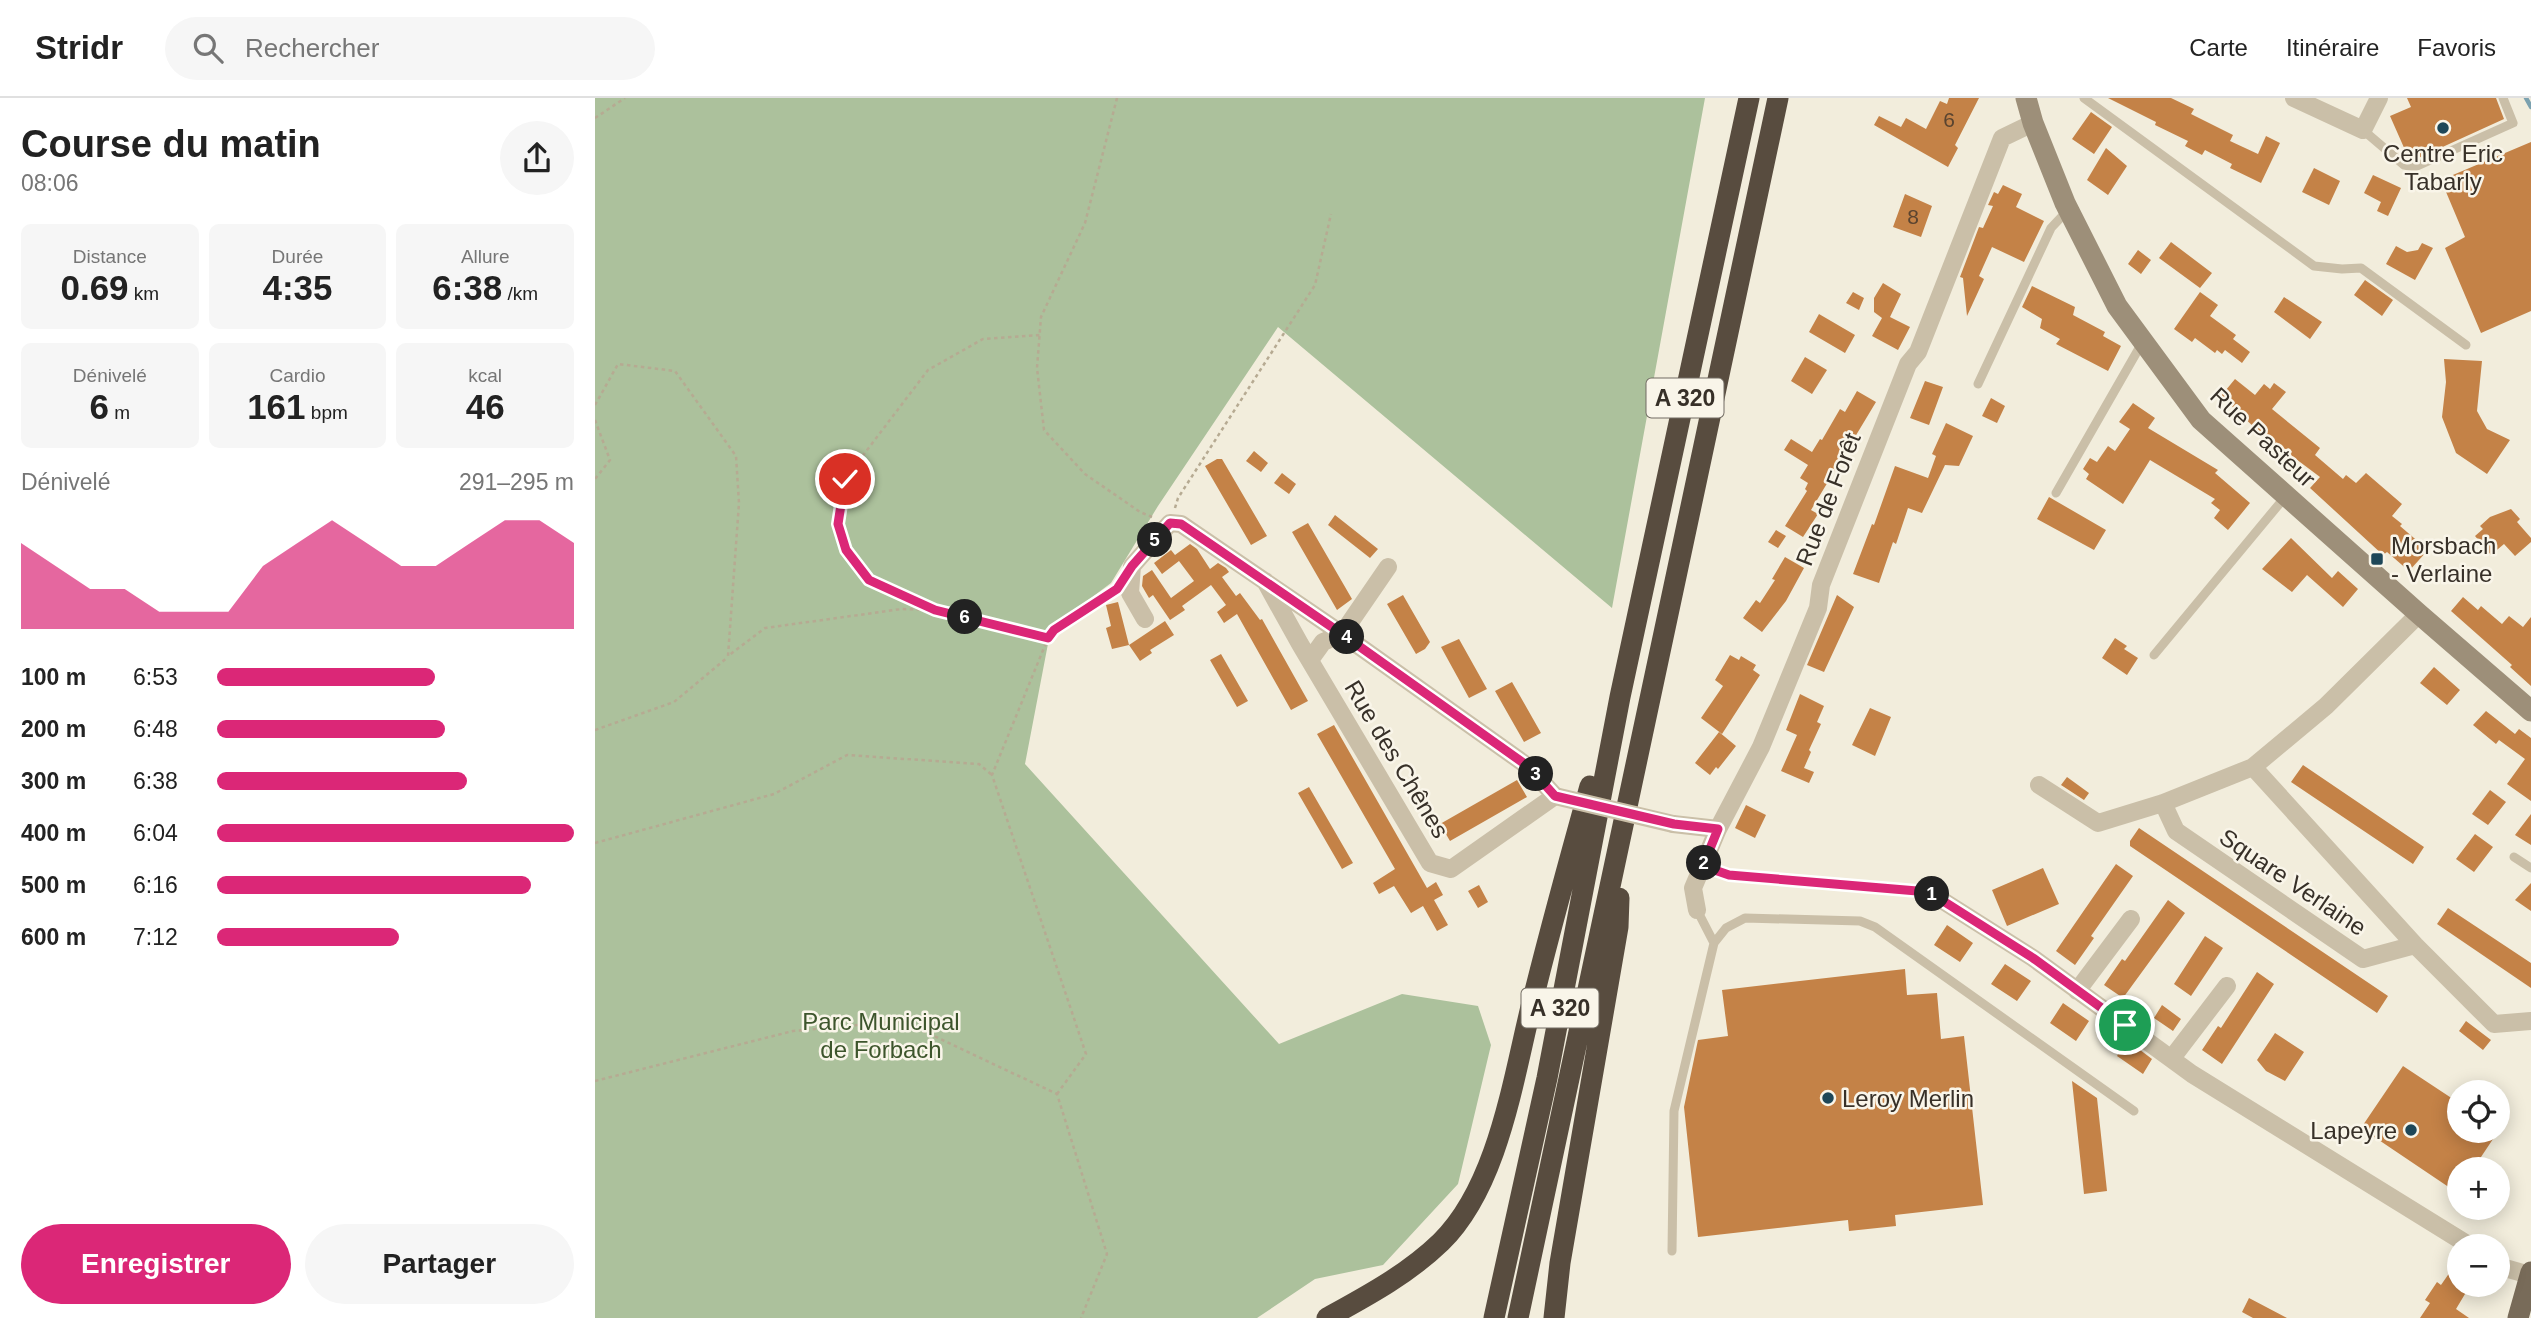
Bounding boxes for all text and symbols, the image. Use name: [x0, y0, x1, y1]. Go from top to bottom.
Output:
search box: [165, 17, 655, 80]
text: Stridr: [35, 29, 123, 66]
icon: search: [189, 29, 227, 67]
text: Rechercher: [245, 33, 379, 63]
text: Carte: [2189, 34, 2248, 61]
text: Itinéraire: [2286, 34, 2379, 61]
text: Favoris: [2417, 34, 2496, 61]
house number: 6: [1943, 108, 1955, 131]
marker: Centre Eric Tabarly: [2435, 120, 2451, 136]
button: share: [500, 121, 574, 195]
text: Course du matin: [21, 123, 321, 165]
place label: Centre Eric Tabarly: [2383, 140, 2503, 195]
text: 08:06: [21, 170, 79, 196]
house number: 8: [1907, 205, 1919, 228]
text: Distance: [73, 246, 147, 267]
text: Durée: [272, 246, 323, 267]
text: Allure: [461, 246, 509, 267]
text: 0.69: [60, 268, 129, 307]
text: 4:35: [262, 268, 333, 307]
text: 6:38: [432, 268, 502, 307]
text: km: [129, 283, 159, 304]
text: /km: [502, 283, 538, 304]
text: Dénivelé: [73, 365, 147, 386]
text: Cardio: [270, 365, 325, 386]
text: kcal: [468, 365, 502, 386]
road number: A 320: [1647, 378, 1723, 418]
street label: Rue Pasteur: [2205, 382, 2321, 492]
text: 6: [90, 387, 109, 426]
text: 161: [247, 387, 306, 426]
text: 46: [466, 387, 505, 426]
text: m: [109, 402, 130, 423]
text: bpm: [306, 402, 348, 423]
street label: Rue de Forêt: [1790, 428, 1866, 569]
pin: [815, 449, 875, 509]
icon: check: [826, 460, 864, 498]
text: Dénivelé: [21, 469, 111, 495]
text: 291–295 m: [459, 469, 574, 495]
pin: 5: [1137, 522, 1173, 558]
text: 5: [1149, 529, 1160, 550]
place label: Morsbach - Verlaine: [2391, 532, 2496, 587]
marker: Morsbach - Verlaine: [2369, 551, 2385, 567]
pin: 6: [947, 600, 983, 634]
text: 6: [959, 606, 970, 627]
pin: 4: [1329, 620, 1365, 654]
text: 4: [1341, 626, 1352, 647]
text: 100 m: [21, 664, 86, 690]
text: 6:53: [133, 664, 178, 690]
street label: Rue des Chênes: [1339, 675, 1455, 843]
text: 200 m: [21, 716, 86, 742]
text: 6:48: [133, 716, 178, 742]
pin: 3: [1518, 756, 1553, 792]
text: 3: [1530, 763, 1541, 784]
text: 300 m: [21, 768, 86, 794]
text: 6:38: [133, 768, 178, 794]
text: 400 m: [21, 820, 86, 846]
text: 6:04: [133, 820, 178, 846]
street label: Square Verlaine: [2215, 823, 2371, 941]
pin: 2: [1687, 846, 1721, 880]
text: 2: [1698, 852, 1709, 873]
text: 500 m: [21, 872, 86, 898]
text: 6:16: [133, 872, 178, 898]
pin: 1: [1915, 876, 1949, 912]
text: 1: [1926, 883, 1937, 904]
text: 600 m: [21, 924, 86, 950]
text: 7:12: [133, 924, 178, 950]
road number: A 320: [1521, 988, 1599, 1028]
pin: [2095, 995, 2155, 1055]
icon: arrive: [2106, 1006, 2144, 1044]
park label: Parc Municipal de Forbach: [802, 1008, 960, 1063]
map controls: [2447, 1080, 2510, 1297]
button: locate: [2447, 1080, 2510, 1143]
place label: Leroy Merlin: [1842, 1085, 1974, 1112]
marker: Leroy Merlin: [1820, 1090, 1836, 1106]
place label: Lapeyre: [2310, 1117, 2397, 1144]
marker: Lapeyre: [2403, 1122, 2419, 1138]
button: +: [2447, 1157, 2510, 1220]
button: Enregistrer: [21, 1224, 291, 1304]
button: Partager: [305, 1224, 574, 1304]
button: −: [2447, 1234, 2510, 1297]

